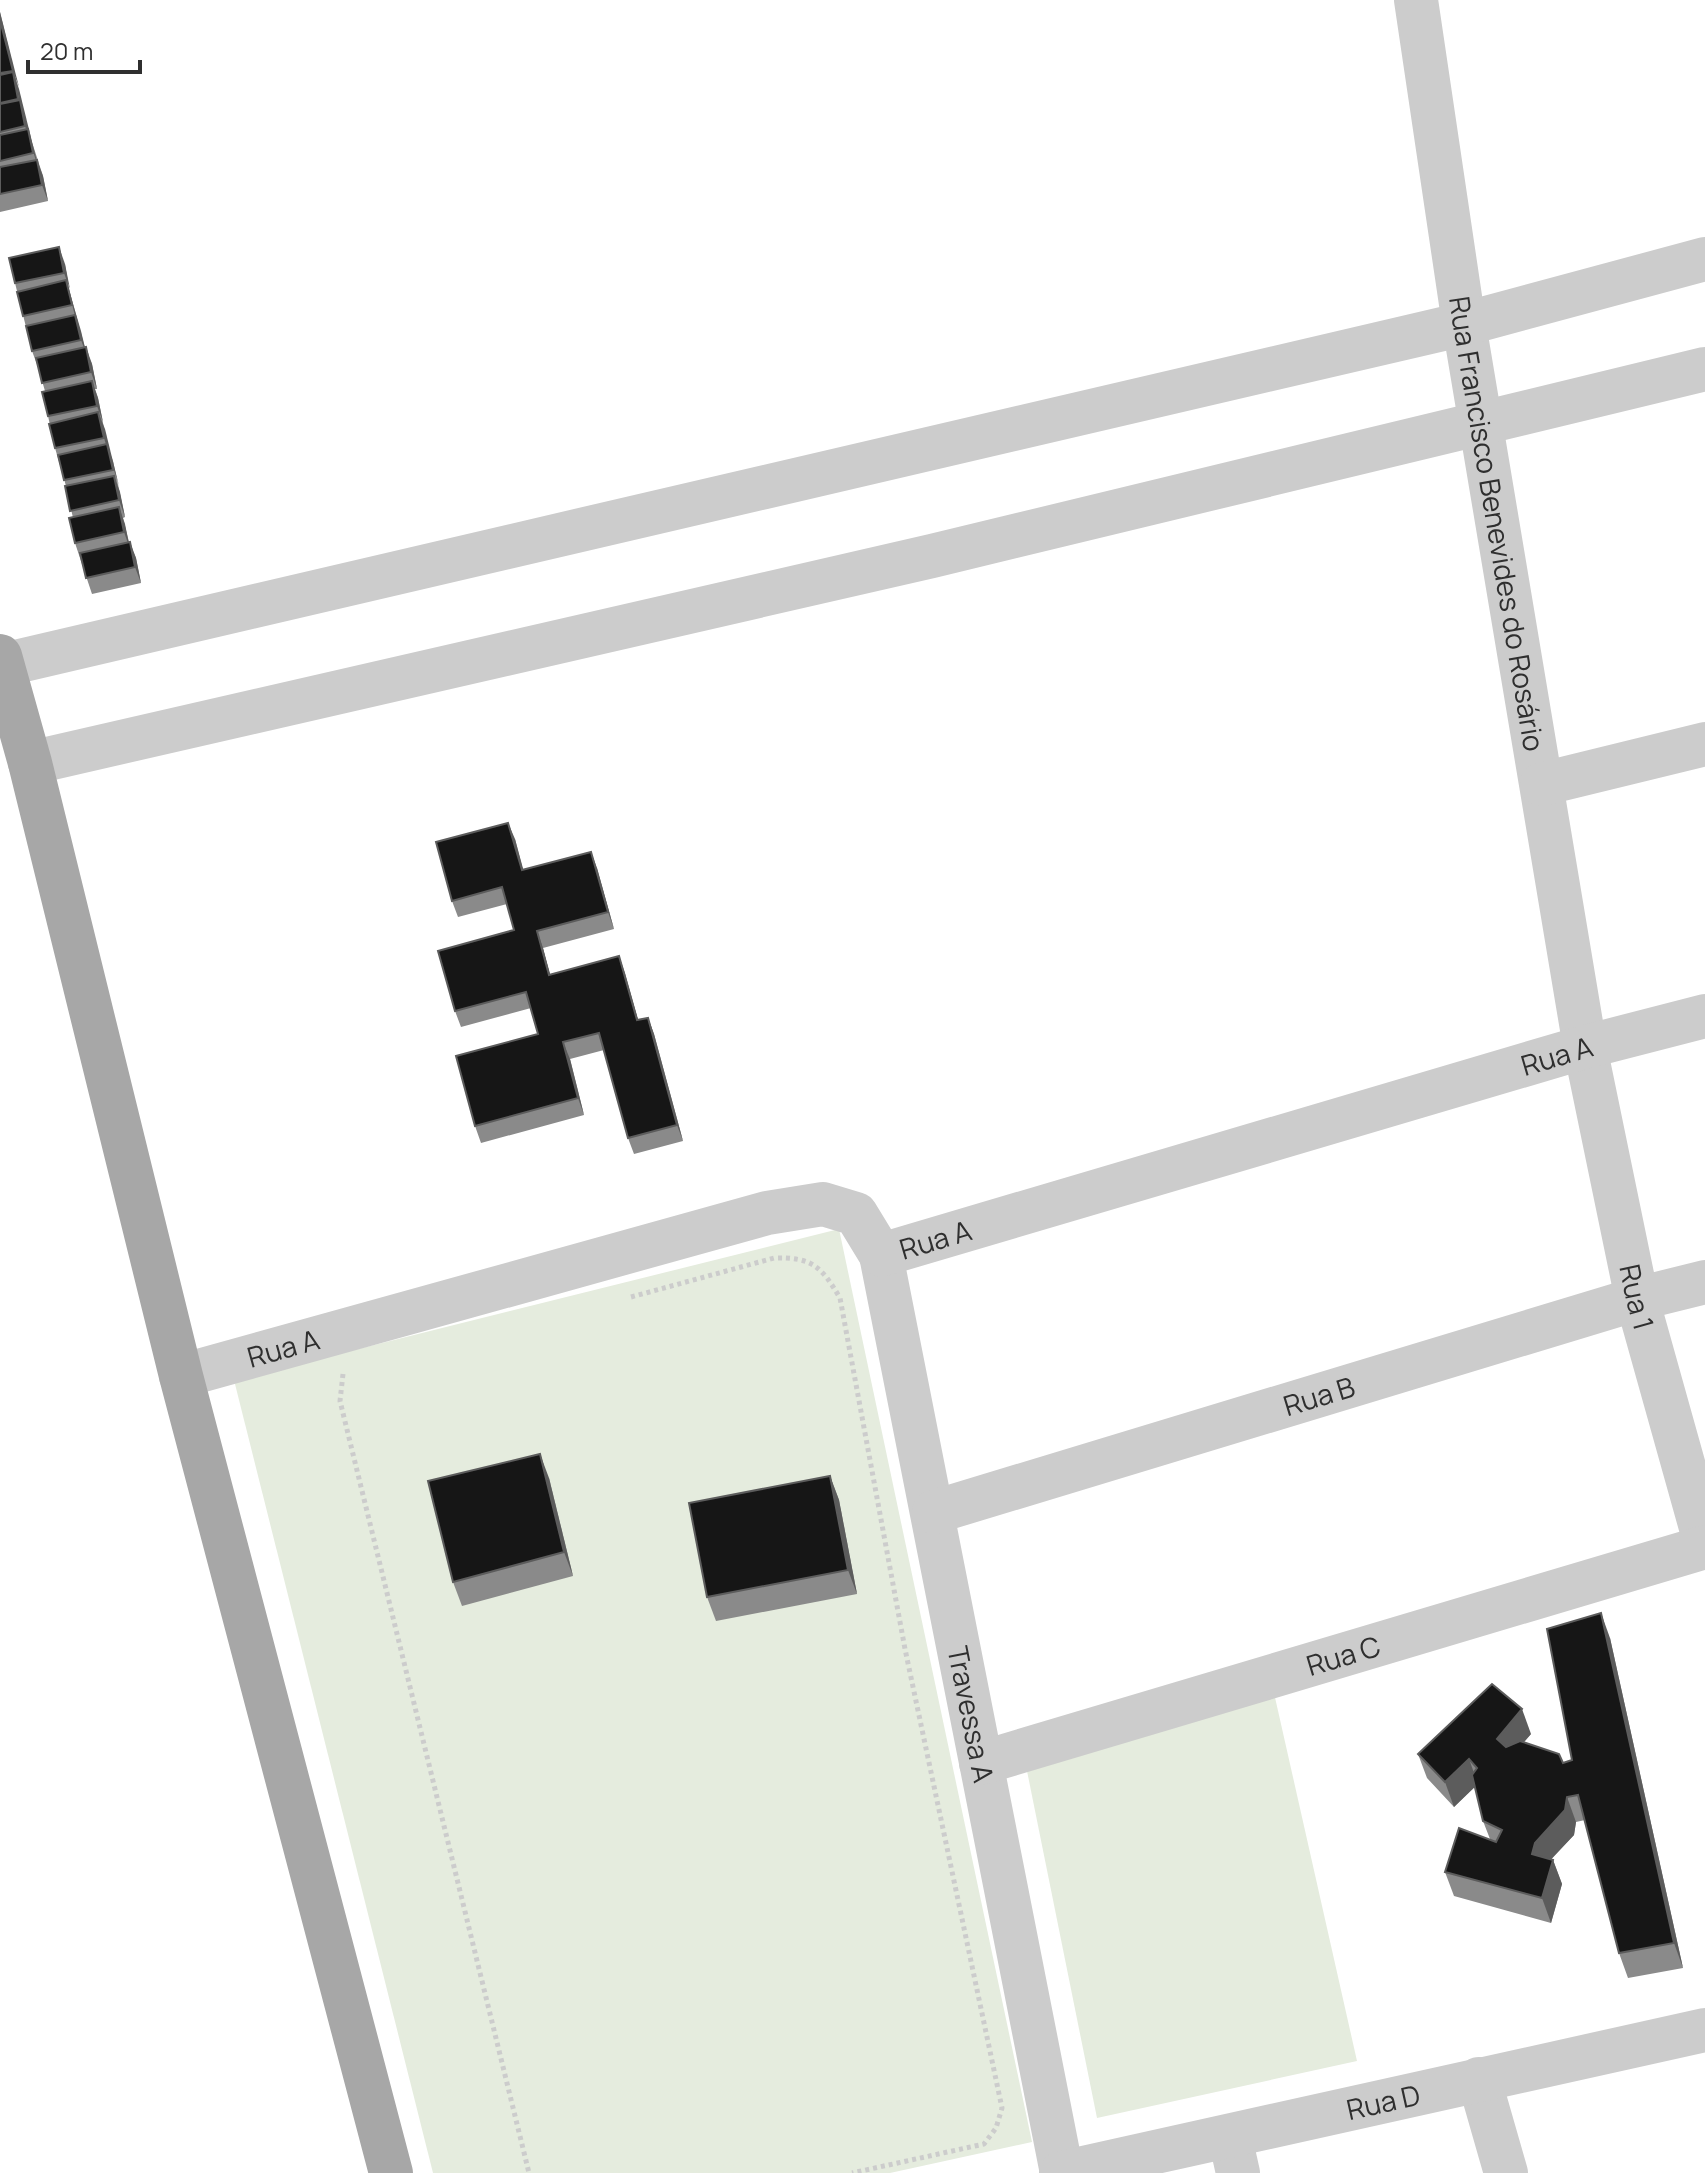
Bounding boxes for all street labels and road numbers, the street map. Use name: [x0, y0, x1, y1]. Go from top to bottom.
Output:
street label: Rua Francisco Benevides do Rosário: [1441, 294, 1554, 754]
street label: Rua A: [1516, 1027, 1597, 1084]
street label: Rua A: [895, 1210, 976, 1268]
street label: Rua 1: [1611, 1261, 1664, 1334]
street label: Rua A: [243, 1319, 324, 1376]
street label: Rua B: [1278, 1367, 1359, 1424]
street label: Rua C: [1302, 1626, 1385, 1684]
street label: Travessa A: [940, 1643, 1004, 1786]
street label: Rua D: [1343, 2075, 1424, 2128]

